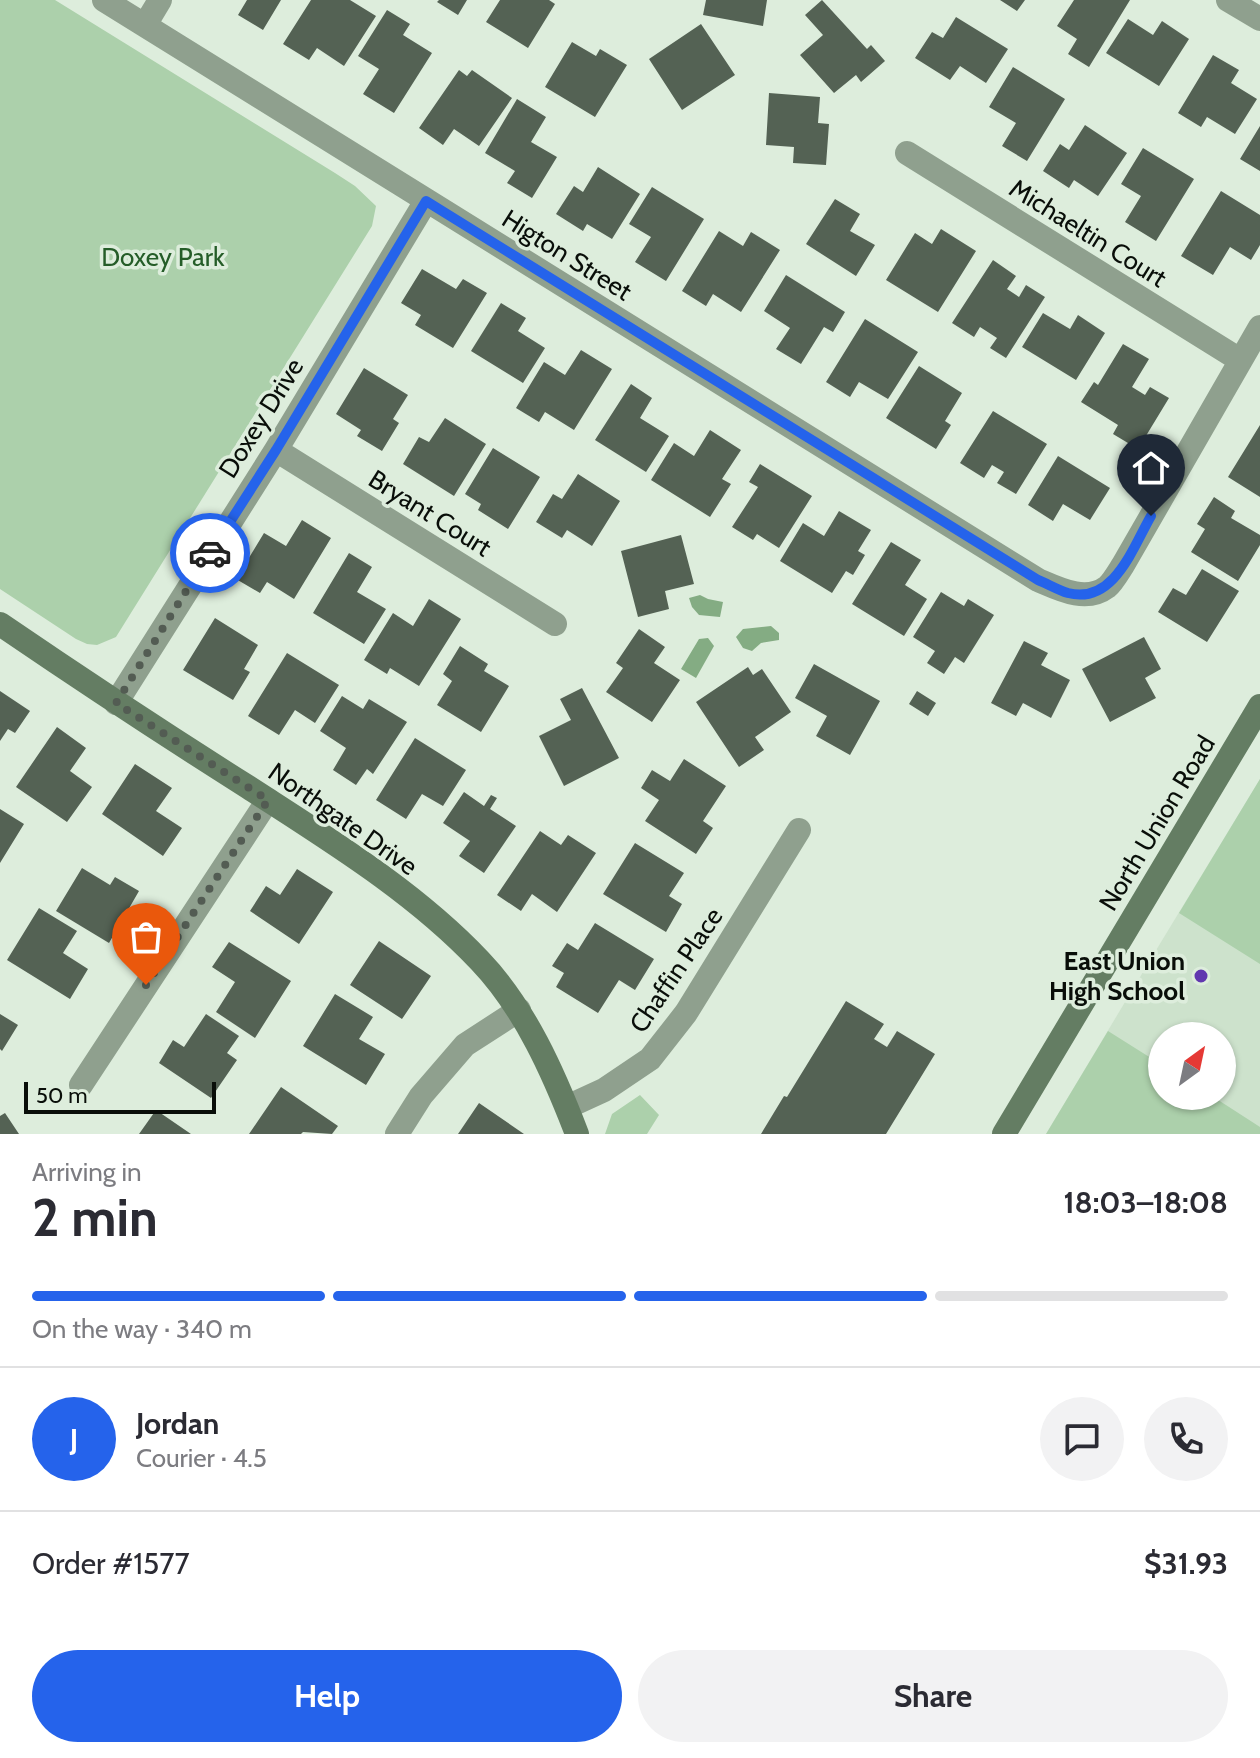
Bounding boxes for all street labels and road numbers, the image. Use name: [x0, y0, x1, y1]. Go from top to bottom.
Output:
street label: Michaeltin Court: [1004, 172, 1173, 294]
street label: Higton Street: [496, 203, 638, 308]
street label: Doxey Drive: [212, 352, 310, 484]
street label: Bryant Court: [363, 463, 497, 563]
street label: North Union Road: [1092, 730, 1222, 916]
street label: Northgate Drive: [262, 756, 424, 882]
street label: Chaffin Place: [623, 901, 729, 1039]

